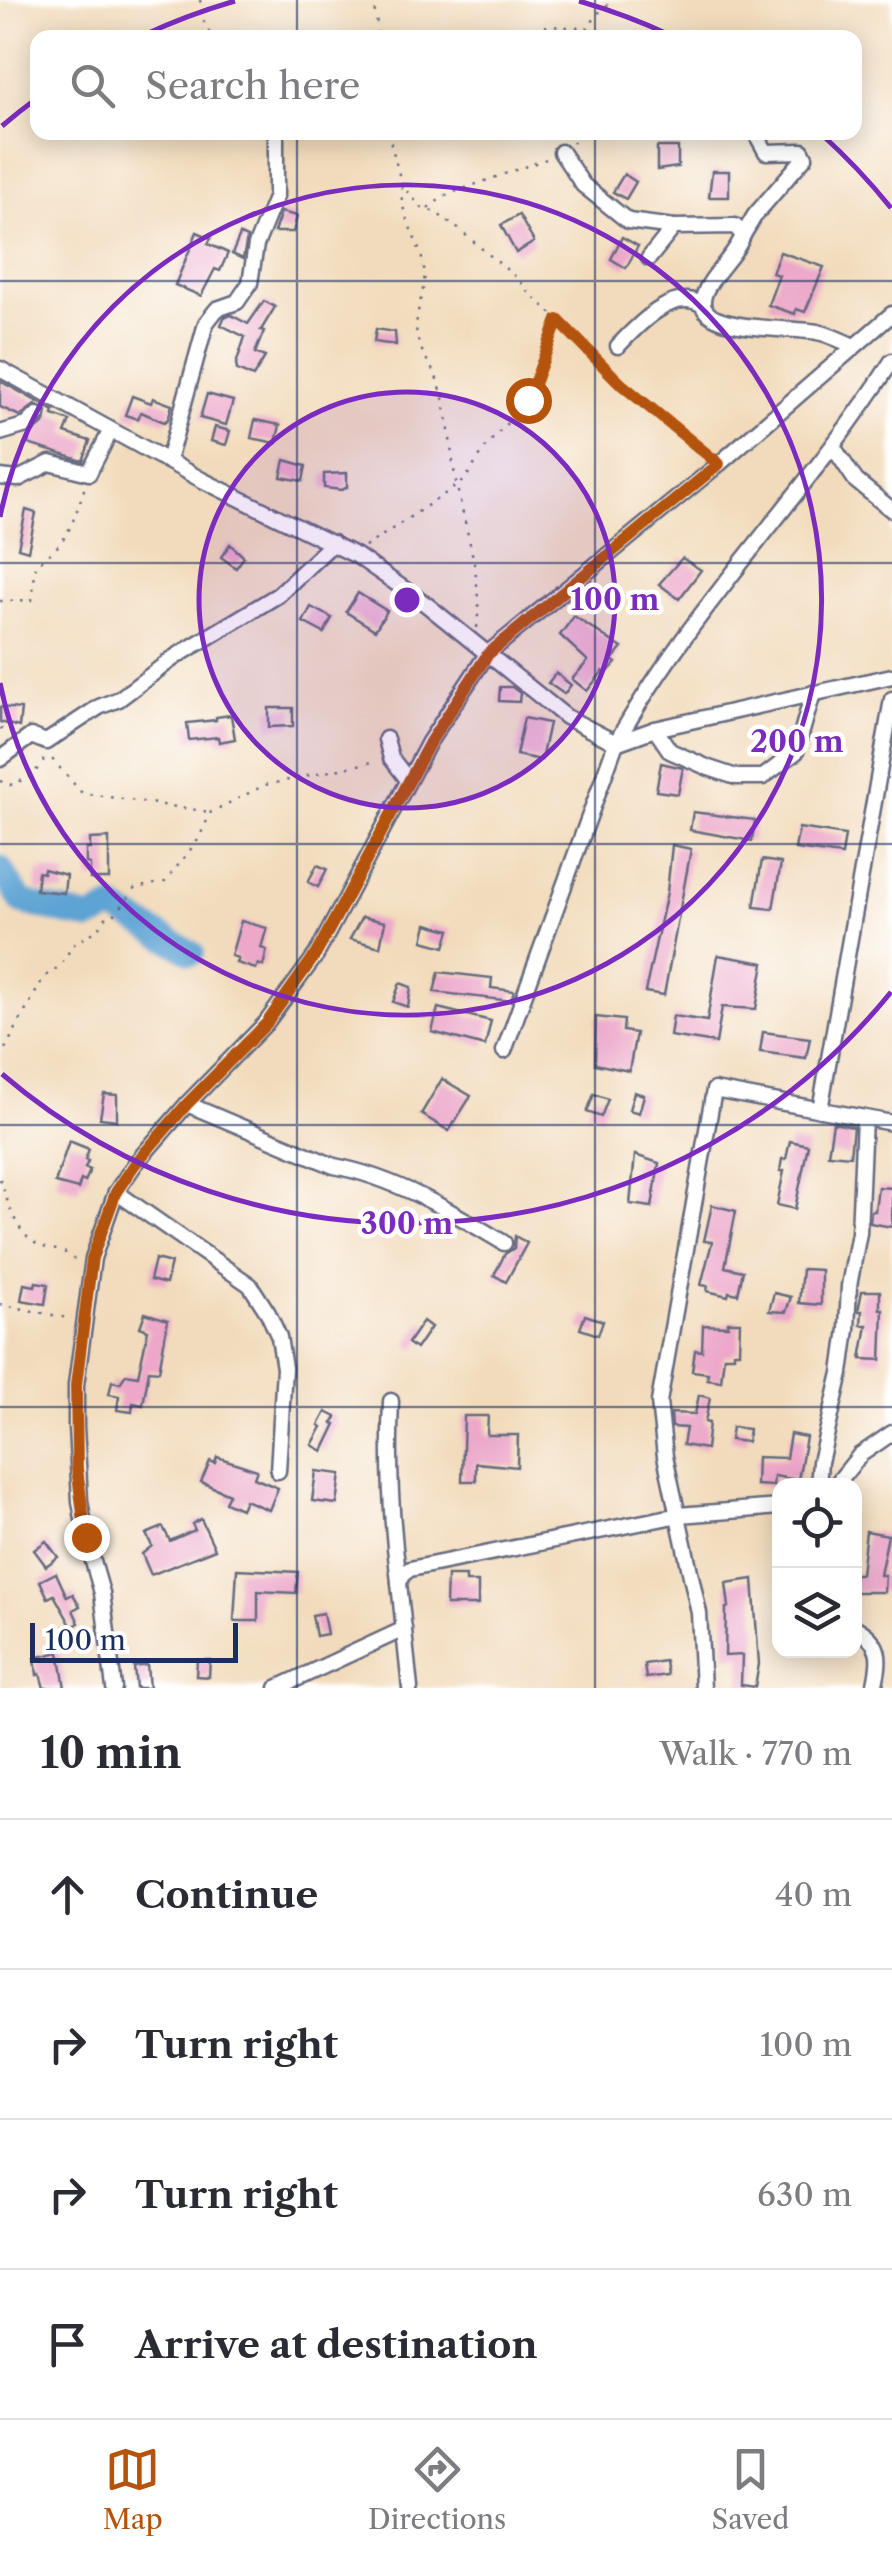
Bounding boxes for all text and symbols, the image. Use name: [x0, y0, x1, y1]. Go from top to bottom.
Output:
search box: [30, 30, 862, 140]
icon: search: [65, 58, 120, 113]
text: Search here: [145, 62, 360, 109]
route start: [506, 378, 552, 424]
text: 100 m: [571, 581, 660, 618]
centre of rings: [389, 582, 425, 618]
text: 200 m: [750, 723, 844, 760]
text: 300 m: [361, 1205, 453, 1242]
map controls: [772, 1478, 862, 1658]
button: locate: [772, 1478, 862, 1568]
route end: [64, 1515, 110, 1561]
button: layers: [772, 1568, 862, 1658]
scale bar: [30, 1618, 238, 1662]
text: 100 m: [45, 1623, 126, 1657]
text: 10 min: [40, 1727, 181, 1779]
text: Walk · 770 m: [659, 1734, 852, 1773]
icon: ahead: [40, 1867, 95, 1922]
text: Continue: [135, 1871, 318, 1918]
text: 40 m: [775, 1875, 852, 1914]
icon: right: [40, 2017, 95, 2072]
text: Turn right: [135, 2021, 338, 2068]
text: 100 m: [760, 2025, 852, 2064]
icon: right: [40, 2167, 95, 2222]
text: Turn right: [135, 2171, 338, 2218]
text: 630 m: [757, 2175, 852, 2214]
icon: arrive: [40, 2317, 95, 2372]
text: Arrive at destination: [135, 2321, 538, 2368]
tab: Map: [103, 2442, 163, 2536]
tab: Directions: [368, 2442, 506, 2536]
tab: Saved: [712, 2442, 789, 2536]

